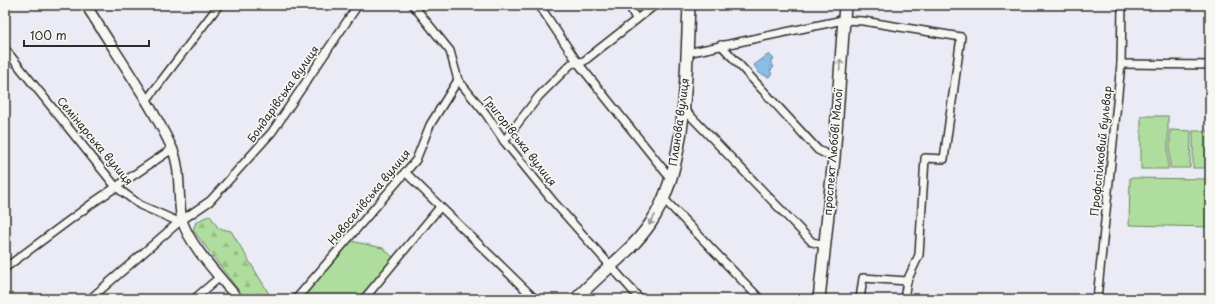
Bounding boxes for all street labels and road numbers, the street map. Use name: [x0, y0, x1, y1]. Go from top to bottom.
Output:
street label: Бондарівська вулиця: [243, 42, 323, 146]
street label: Планова вулиця: [664, 77, 693, 167]
street label: Профспілковий бульвар: [1085, 85, 1116, 217]
street label: проспект Любові Малої: [818, 87, 847, 216]
street label: Григорівська вулиця: [480, 92, 561, 189]
street label: Семінарська вулиця: [53, 93, 138, 189]
street label: Новоселівська вулиця: [323, 145, 414, 248]

